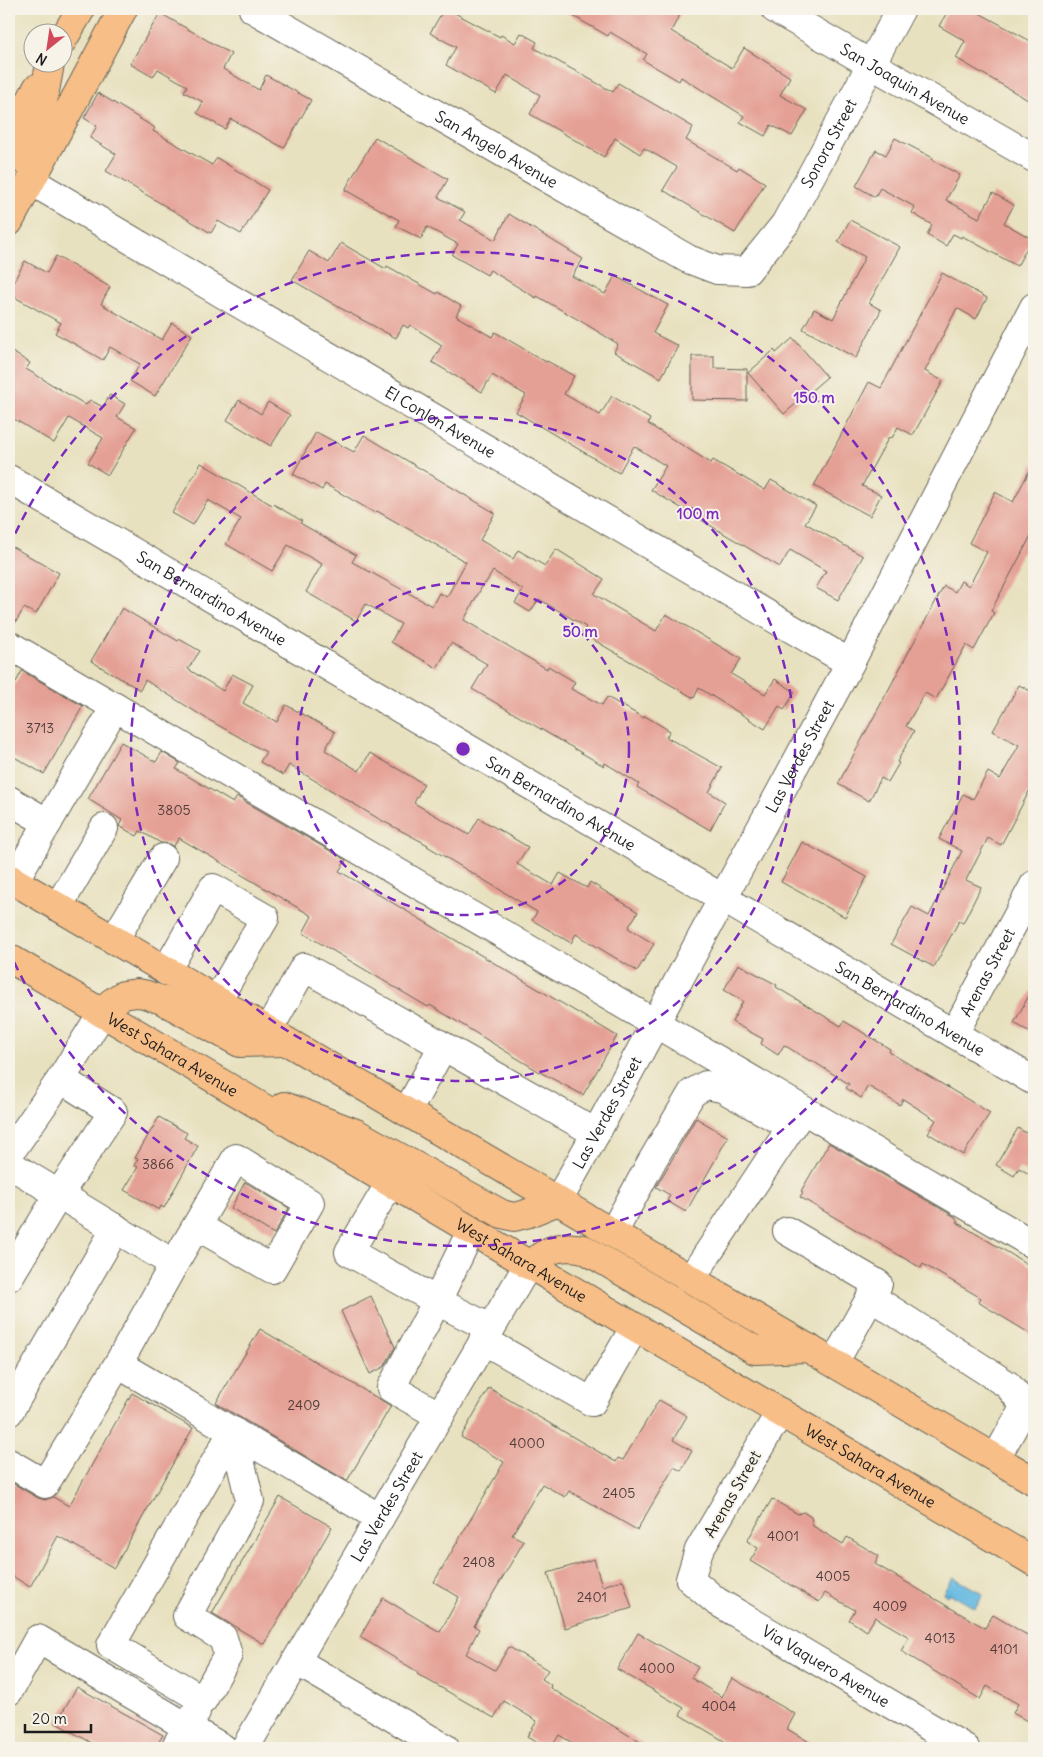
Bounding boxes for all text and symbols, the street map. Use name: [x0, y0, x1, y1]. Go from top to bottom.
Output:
north arrow: [22, 22, 72, 72]
street label: San Joaquin Avenue: [837, 39, 973, 129]
text: N: [33, 49, 50, 69]
street label: Sonora Street: [796, 95, 861, 191]
street label: San Angelo Avenue: [432, 106, 562, 192]
street label: El Conlon Avenue: [382, 382, 499, 462]
text: 150 m: [793, 388, 835, 407]
text: 100 m: [677, 504, 719, 523]
street label: San Bernardino Avenue: [133, 546, 290, 650]
text: 50 m: [562, 622, 598, 641]
street label: Las Verdes Street: [761, 696, 838, 816]
house number: 3713: [26, 719, 54, 737]
centre of rings: [454, 740, 472, 758]
street label: San Bernardino Avenue: [482, 751, 639, 855]
house number: 3805: [157, 801, 191, 819]
street label: Arenas Street: [955, 924, 1019, 1020]
street label: San Bernardino Avenue: [832, 956, 989, 1060]
street label: West Sahara Avenue: [104, 1008, 242, 1101]
street label: Las Verdes Street: [568, 1052, 646, 1172]
house number: 3866: [142, 1155, 174, 1173]
street label: West Sahara Avenue: [453, 1214, 591, 1306]
house number: 2409: [288, 1396, 320, 1414]
street label: West Sahara Avenue: [802, 1419, 940, 1512]
house number: 4000: [509, 1434, 545, 1452]
street label: Arenas Street: [699, 1446, 765, 1541]
street label: Las Verdes Street: [346, 1447, 427, 1565]
house number: 2405: [603, 1484, 635, 1502]
house number: 4001: [767, 1527, 799, 1545]
house number: 2408: [463, 1553, 495, 1571]
house number: 4005: [816, 1567, 850, 1585]
house number: 2401: [577, 1588, 607, 1606]
house number: 4009: [873, 1597, 907, 1615]
street label: Via Vaquero Avenue: [758, 1620, 893, 1711]
house number: 4013: [925, 1629, 955, 1647]
house number: 4101: [990, 1640, 1018, 1658]
house number: 4000: [639, 1659, 675, 1677]
house number: 4004: [702, 1697, 736, 1715]
scale bar: [25, 1702, 91, 1734]
text: 20 m: [32, 1709, 67, 1728]

